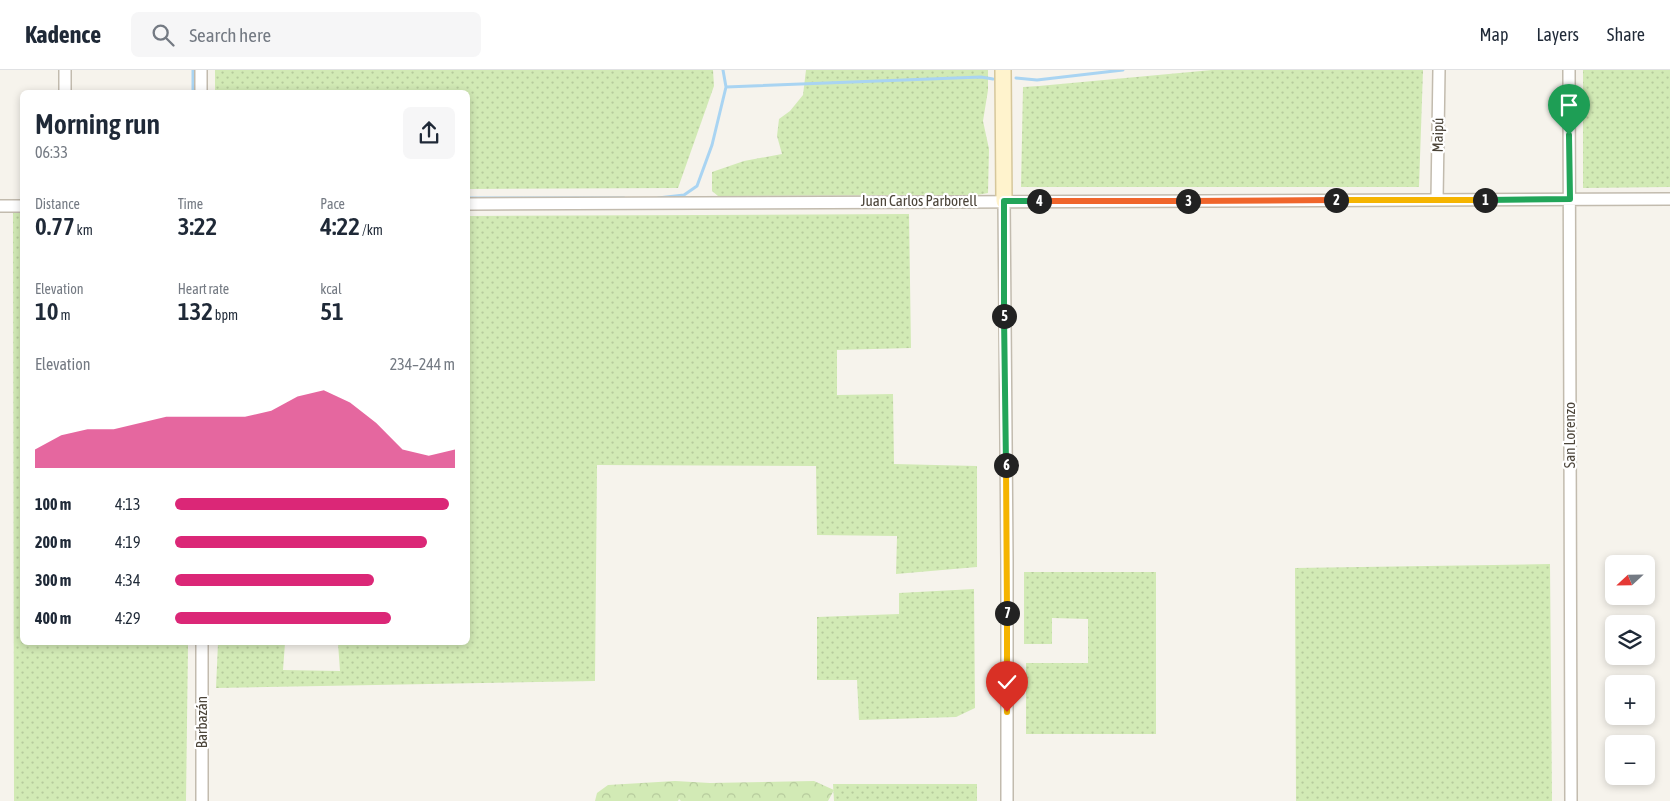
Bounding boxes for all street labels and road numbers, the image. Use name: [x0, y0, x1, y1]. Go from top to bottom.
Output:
street label: Maipú: [1429, 117, 1446, 153]
street label: Juan Carlos Parborell: [861, 192, 977, 209]
street label: San Lorenzo: [1561, 402, 1578, 468]
street label: Barbazán: [193, 696, 210, 748]

